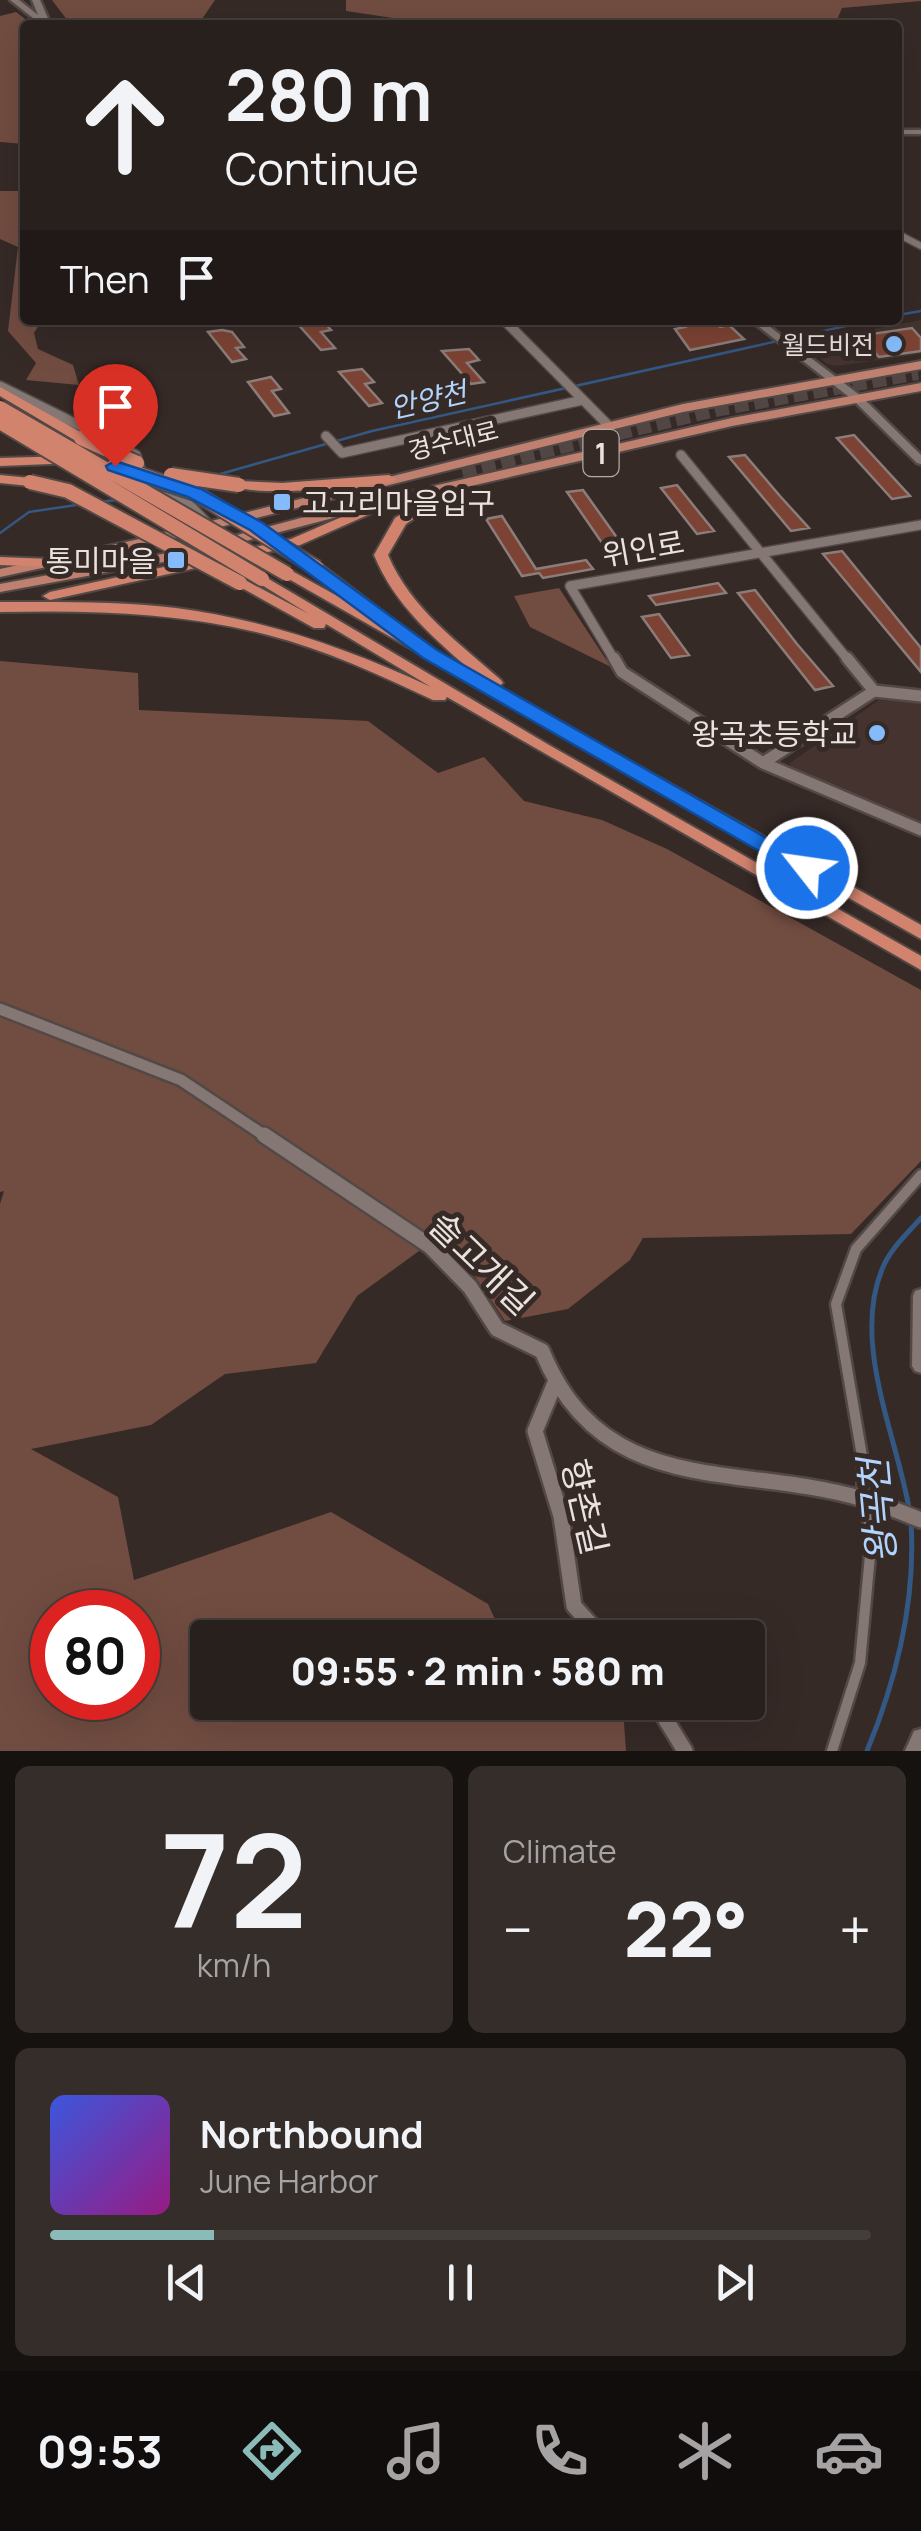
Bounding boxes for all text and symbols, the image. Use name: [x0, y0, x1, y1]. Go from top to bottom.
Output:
text: 280 m: [225, 46, 433, 142]
icon: ahead: [60, 60, 190, 190]
text: Continue: [225, 137, 419, 199]
icon: arrive: [169, 250, 224, 305]
text: Then: [60, 252, 149, 304]
place label: 월드비전: [782, 327, 874, 362]
marker: 월드비전: [883, 333, 905, 355]
pin: [73, 364, 158, 467]
water label: 안양천: [386, 371, 473, 426]
icon: arrive: [88, 379, 143, 434]
street label: 경수대로: [404, 412, 502, 468]
road number: 1: [584, 430, 618, 476]
place label: 고고리마을입구: [302, 482, 495, 523]
marker: 고고리마을입구: [271, 491, 293, 513]
street label: 위인로: [599, 521, 687, 575]
place label: 통미마을: [46, 540, 156, 581]
marker: 통미마을: [165, 549, 187, 571]
place label: 왕곡초등학교: [691, 713, 857, 754]
marker: 왕곡초등학교: [866, 722, 888, 744]
position arrow: [755, 816, 859, 920]
street label: 솔고개길: [419, 1201, 545, 1325]
water label: 왕곡천: [845, 1452, 906, 1566]
street label: 향촌길: [551, 1455, 619, 1559]
speed limit sign: 80: [30, 1590, 160, 1720]
text: 09:55 · 2 min · 580 m: [290, 1644, 665, 1696]
text: 72: [161, 1789, 307, 1967]
text: Climate: [503, 1829, 617, 1873]
text: 22°: [624, 1877, 748, 1980]
text: −: [503, 1891, 533, 1967]
text: +: [839, 1891, 871, 1967]
text: km/h: [197, 1943, 271, 1987]
text: Northbound: [200, 2107, 424, 2159]
text: June Harbor: [200, 2159, 378, 2203]
icon: previous: [159, 2255, 214, 2310]
icon: pause: [433, 2255, 488, 2310]
icon: next: [707, 2255, 762, 2310]
icon: directions: [237, 2416, 307, 2486]
icon: music: [381, 2416, 451, 2486]
icon: phone: [525, 2416, 595, 2486]
icon: climate: [670, 2416, 740, 2486]
icon: car: [814, 2416, 884, 2486]
text: 09:53: [37, 2420, 163, 2482]

